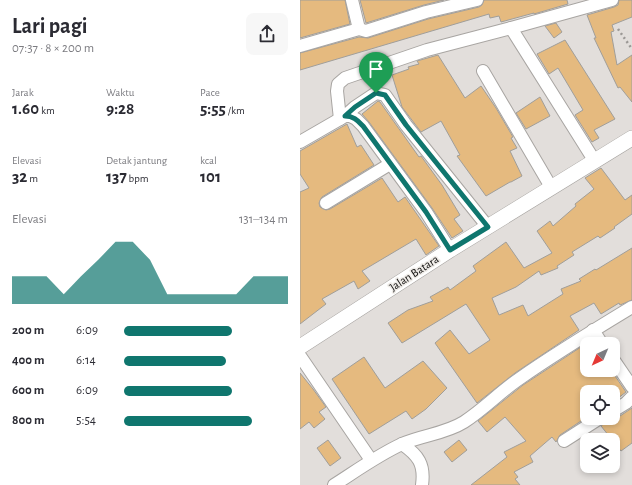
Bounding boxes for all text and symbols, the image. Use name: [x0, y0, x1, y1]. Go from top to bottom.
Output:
button: share: [246, 13, 288, 55]
text: Lari pagi: [12, 15, 87, 37]
text: 07:37 · 8 × 200 m: [12, 42, 94, 55]
pin: [359, 52, 393, 93]
icon: arrive: [365, 58, 387, 80]
text: Jarak: [12, 87, 34, 98]
text: Waktu: [106, 87, 134, 98]
text: Pace: [200, 87, 220, 98]
text: 1.60: [12, 100, 39, 117]
text: 9:28: [106, 100, 135, 117]
text: 5:55: [200, 100, 226, 117]
text: km: [39, 105, 55, 116]
text: /km: [226, 105, 245, 116]
text: Elevasi: [12, 155, 41, 166]
text: Detak jantung: [106, 155, 167, 166]
text: kcal: [200, 155, 217, 166]
text: 32: [12, 168, 27, 185]
text: 137: [106, 168, 127, 185]
text: 101: [200, 168, 221, 185]
text: m: [27, 173, 38, 184]
text: bpm: [127, 173, 149, 184]
text: Elevasi: [12, 213, 47, 226]
text: 131–134 m: [239, 213, 288, 226]
street label: Jalan Batara: [387, 252, 441, 293]
text: 200 m: [12, 324, 44, 337]
text: 6:09: [76, 324, 98, 337]
north arrow: [580, 337, 620, 377]
map controls: [580, 337, 620, 473]
text: 400 m: [12, 354, 45, 367]
text: 6:14: [76, 354, 96, 367]
text: 600 m: [12, 384, 44, 397]
text: 6:09: [76, 384, 98, 397]
button: locate: [580, 385, 620, 425]
text: 800 m: [12, 414, 44, 427]
text: 5:54: [76, 414, 96, 427]
button: layers: [580, 433, 620, 473]

